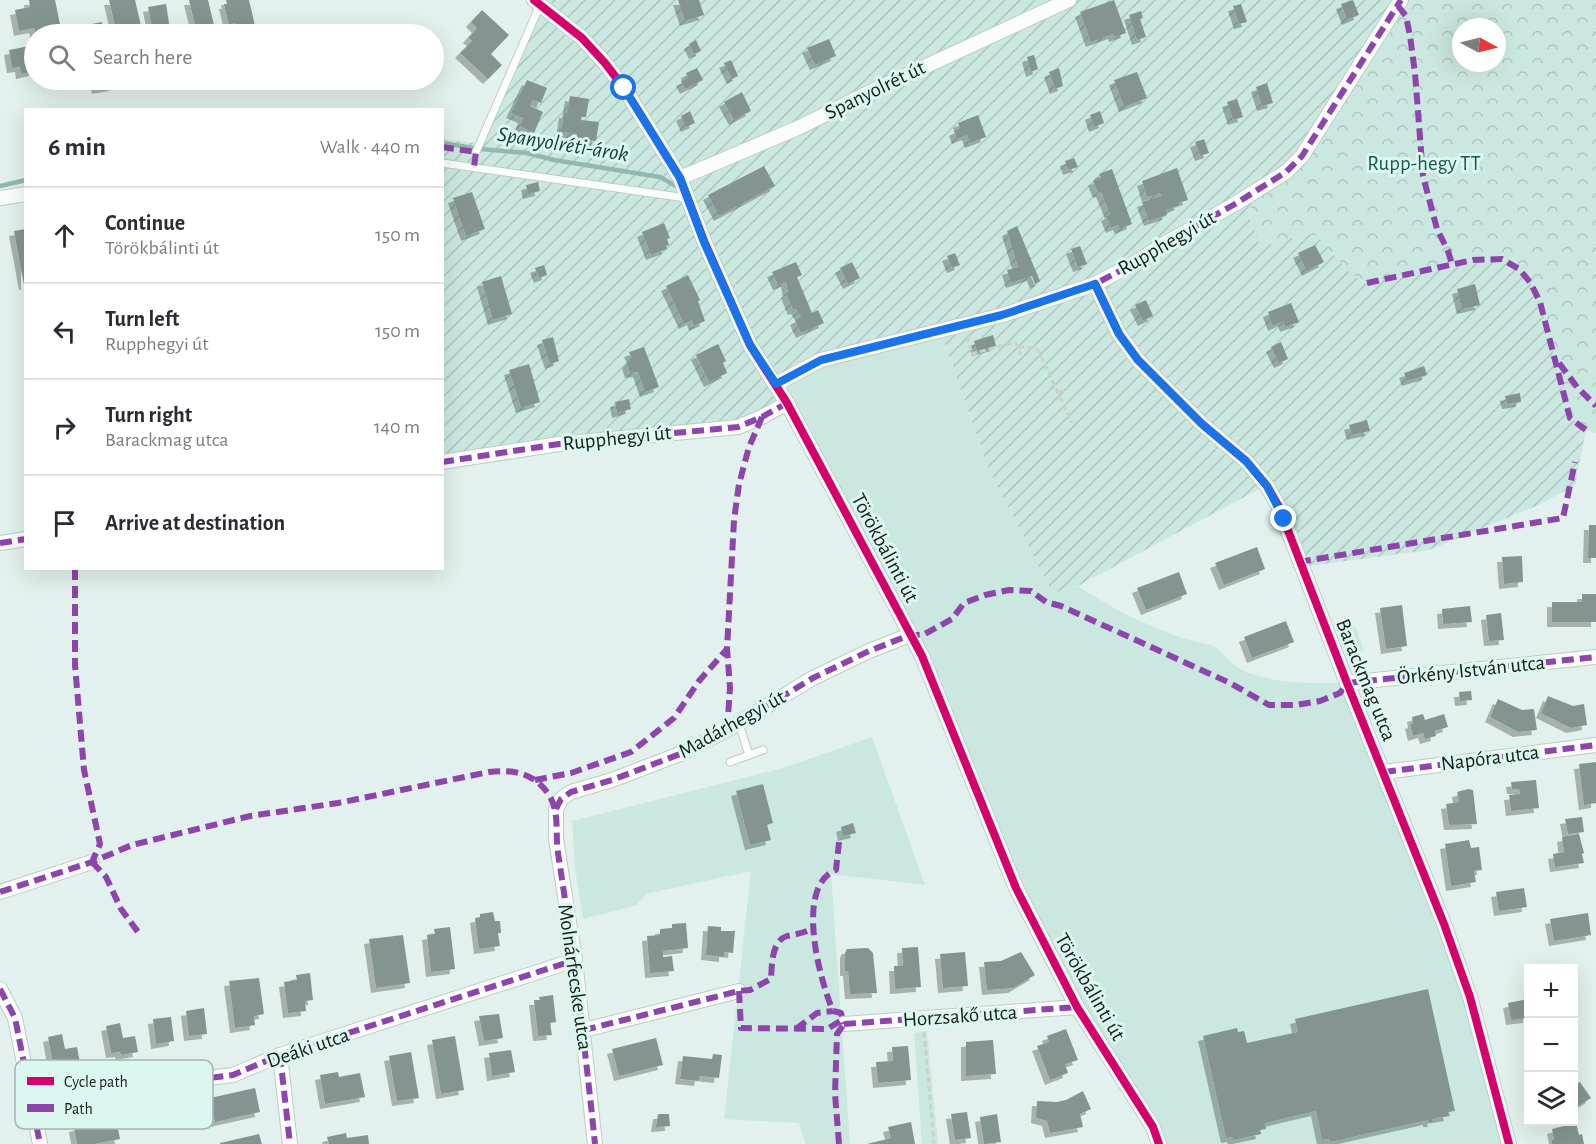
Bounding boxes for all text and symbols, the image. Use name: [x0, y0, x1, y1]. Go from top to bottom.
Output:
north arrow: [1452, 18, 1506, 72]
search box: [24, 24, 444, 90]
icon: search: [45, 41, 78, 74]
text: Search here: [93, 46, 192, 68]
street label: Spanyolrét út: [822, 57, 929, 123]
route start: [610, 74, 636, 100]
water label: Spanyolréti-árok: [496, 123, 630, 166]
text: 6 min: [48, 134, 106, 160]
text: Walk · 440 m: [320, 137, 420, 157]
park label: Rupp-hegy TT: [1367, 153, 1481, 174]
street label: Rupphegyi út: [1115, 207, 1220, 279]
text: Continue: [105, 212, 185, 234]
icon: ahead: [48, 219, 81, 252]
text: 150 m: [375, 225, 420, 245]
text: Törökbálinti út: [105, 238, 219, 258]
text: Turn left: [105, 308, 179, 330]
icon: left: [48, 315, 81, 348]
text: 150 m: [375, 321, 420, 341]
text: Rupphegyi út: [105, 334, 209, 354]
text: Turn right: [105, 404, 192, 426]
icon: right: [48, 411, 81, 444]
text: 140 m: [374, 417, 420, 437]
street label: Rupphegyi út: [562, 422, 673, 454]
text: Barackmag utca: [105, 430, 228, 450]
street label: Törökbálinti út: [848, 490, 923, 606]
route end: [1270, 505, 1296, 531]
icon: arrive: [48, 507, 81, 540]
text: Arrive at destination: [105, 512, 285, 534]
street label: Barackmag utca: [1332, 616, 1400, 744]
street label: Örkény István utca: [1396, 651, 1546, 688]
street label: Madárhegyi út: [675, 686, 789, 762]
street label: Napóra utca: [1440, 742, 1541, 774]
street label: Molnárfecske utca: [554, 903, 596, 1052]
street label: Törökbálinti út: [1051, 930, 1129, 1044]
map controls: [1524, 964, 1578, 1126]
button: +: [1524, 964, 1578, 1018]
street label: Horzsakő utca: [902, 1002, 1018, 1030]
button: −: [1524, 1018, 1578, 1072]
street label: Deáki utca: [264, 1024, 352, 1072]
legend: [15, 1060, 213, 1129]
button: layers: [1524, 1072, 1578, 1126]
text: Cycle path: [64, 1074, 128, 1091]
text: Path: [64, 1101, 93, 1117]

